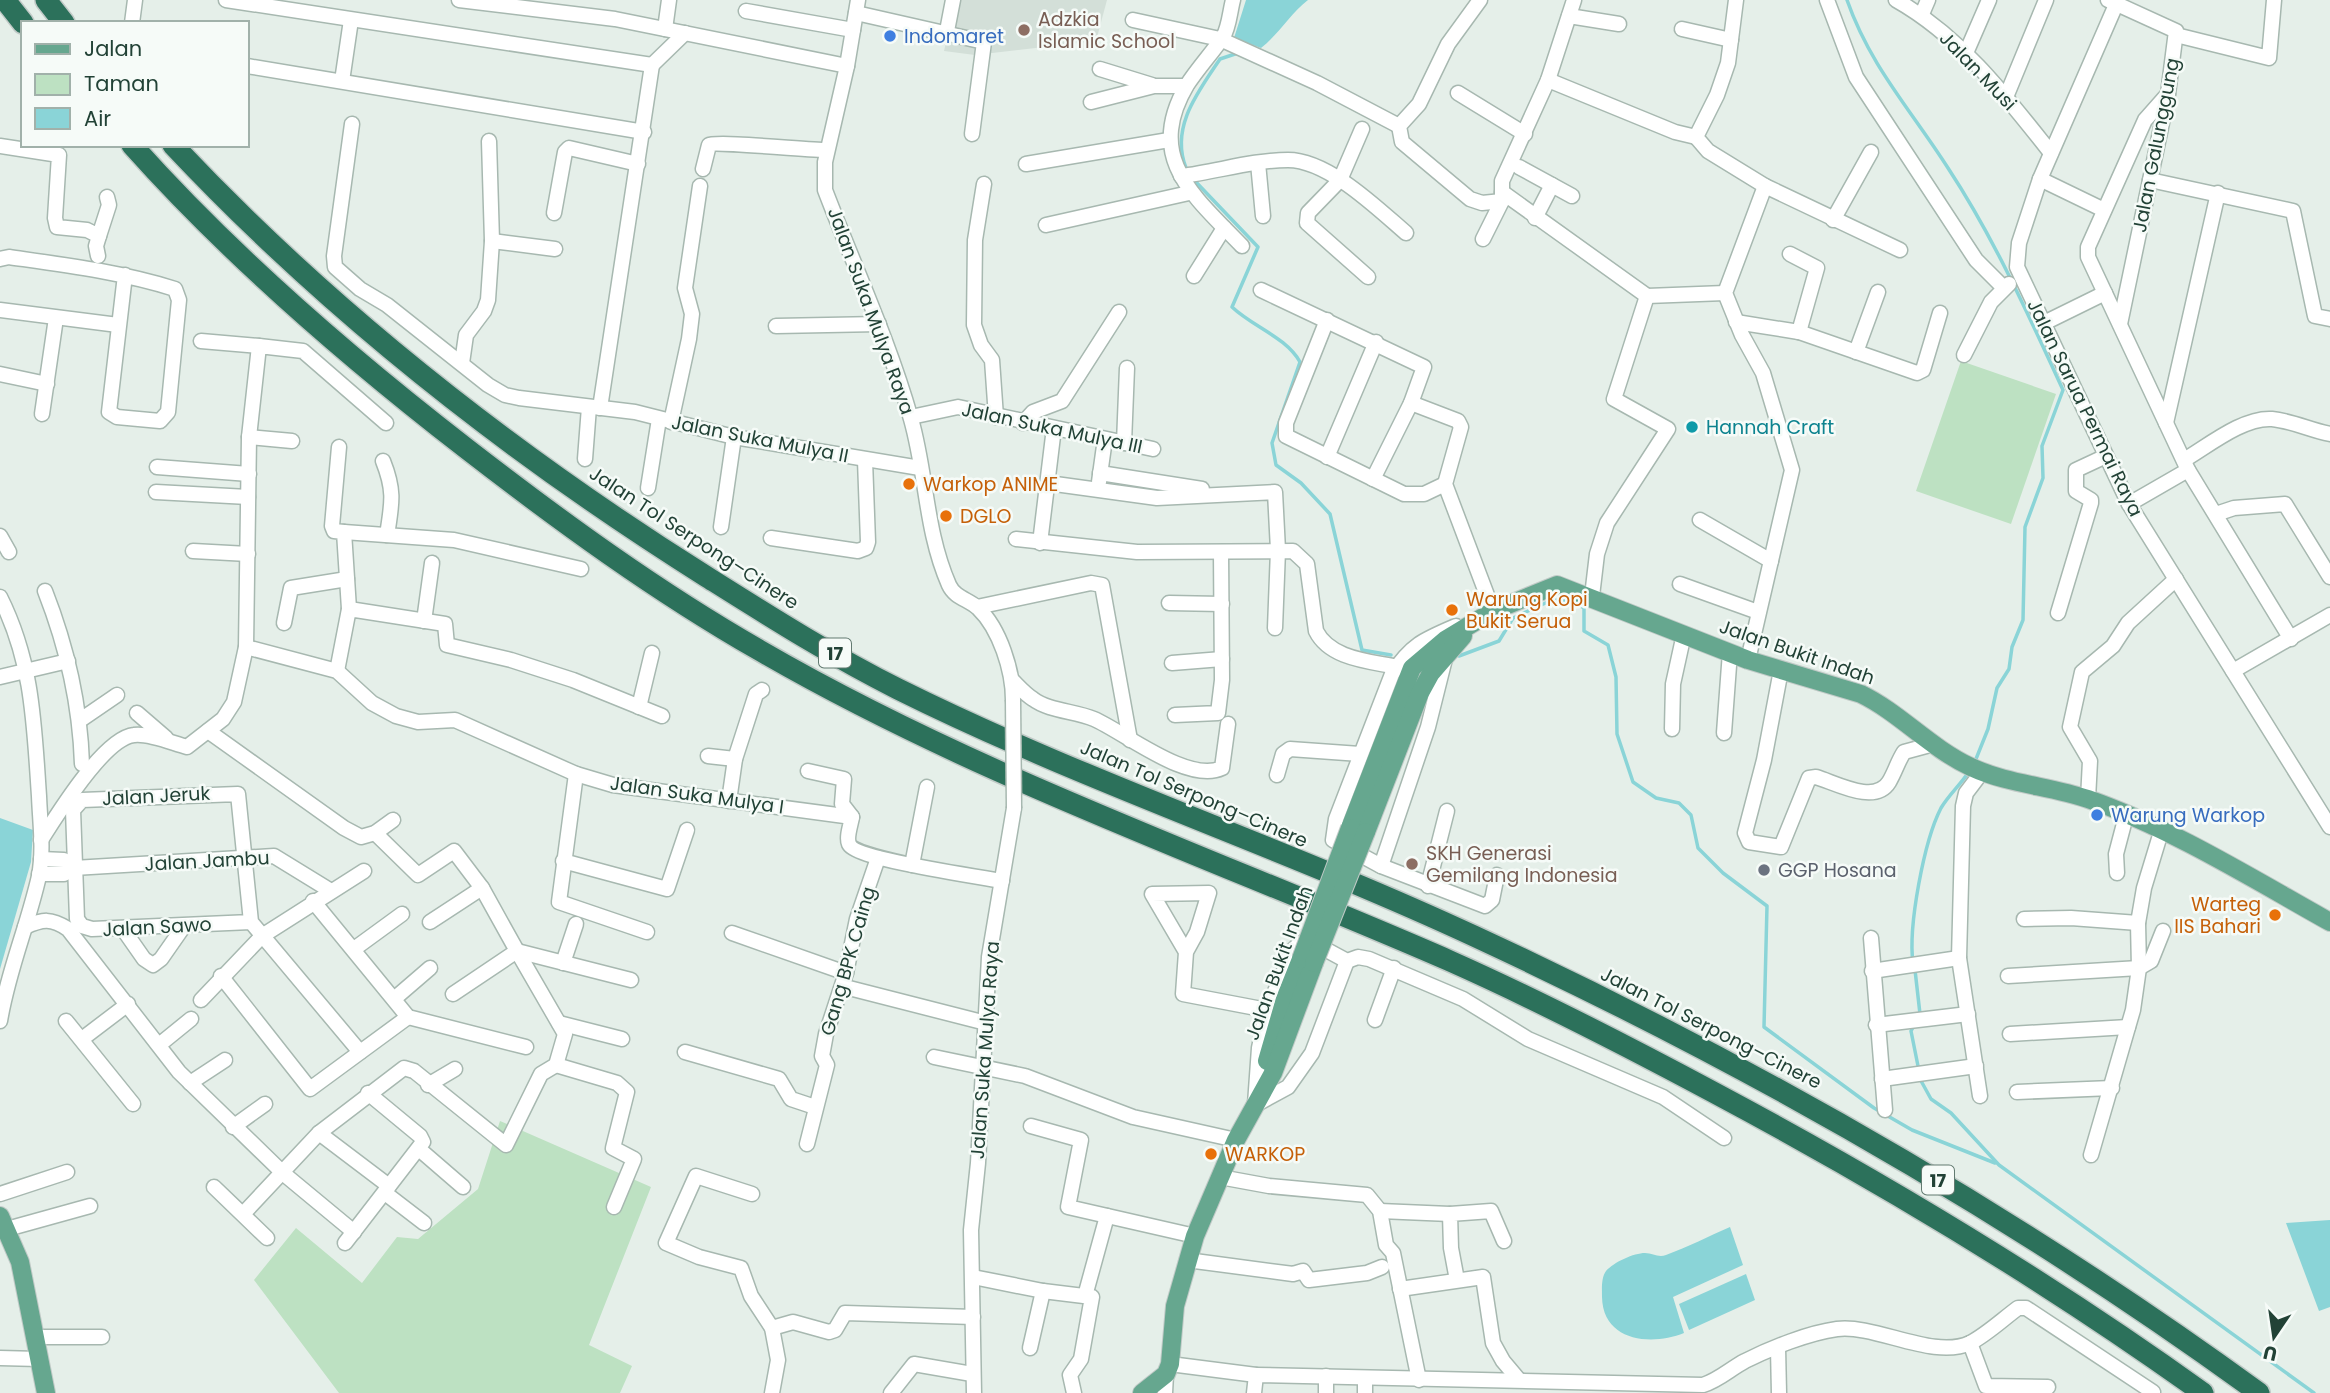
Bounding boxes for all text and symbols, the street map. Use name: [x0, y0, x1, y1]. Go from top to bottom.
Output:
place label: Adzkia Islamic School: [1038, 6, 1175, 55]
legend: [21, 21, 248, 147]
marker: Adzkia Islamic School: [1016, 22, 1032, 38]
place label: Indomaret: [904, 23, 1004, 50]
street label: Jalan Musi: [1933, 25, 2023, 117]
marker: Indomaret: [882, 28, 898, 44]
text: Jalan: [84, 34, 142, 63]
street label: Jalan Galunggung: [2126, 55, 2186, 235]
text: Taman: [84, 69, 159, 98]
text: Air: [84, 104, 111, 133]
street label: Jalan Suka Mulya Raya: [821, 204, 921, 418]
street label: Jalan Sarua Permai Raya: [2021, 295, 2149, 521]
street label: Jalan Suka Mulya III: [959, 396, 1145, 460]
street label: Jalan Suka Mulya II: [669, 409, 851, 469]
place label: Hannah Craft: [1706, 414, 1834, 441]
marker: Hannah Craft: [1684, 419, 1700, 435]
street label: Jalan Tol Serpong–Cinere: [584, 460, 804, 616]
place label: Warkop ANIME: [923, 471, 1058, 498]
marker: Warkop ANIME: [901, 476, 917, 492]
place label: DGLO: [960, 503, 1011, 530]
marker: DGLO: [938, 508, 954, 524]
place label: Warung Kopi Bukit Serua: [1466, 586, 1588, 635]
marker: Warung Kopi Bukit Serua: [1444, 602, 1460, 618]
street label: Jalan Bukit Indah: [1716, 613, 1878, 691]
road number: 17: [819, 638, 851, 668]
street label: Jalan Tol Serpong–Cinere: [1076, 734, 1312, 854]
street label: Jalan Suka Mulya I: [608, 769, 786, 821]
street label: Jalan Jeruk: [101, 780, 211, 812]
place label: Warung Warkop: [2111, 802, 2265, 829]
marker: Warung Warkop: [2089, 807, 2105, 823]
place label: SKH Generasi Gemilang Indonesia: [1426, 840, 1618, 889]
street label: Jalan Jambu: [144, 844, 270, 878]
marker: SKH Generasi Gemilang Indonesia: [1404, 856, 1420, 872]
place label: GGP Hosana: [1778, 857, 1897, 884]
marker: GGP Hosana: [1756, 862, 1772, 878]
street label: Jalan Bukit Indah: [1239, 882, 1319, 1044]
street label: Gang BPK Caing: [814, 883, 882, 1039]
place label: Warteg IIS Bahari: [2174, 891, 2261, 940]
marker: Warteg IIS Bahari: [2267, 907, 2283, 923]
street label: Jalan Sawo: [102, 911, 212, 943]
street label: Jalan Suka Mulya Raya: [964, 940, 1006, 1160]
street label: Jalan Tol Serpong–Cinere: [1596, 960, 1826, 1096]
place label: WARKOP: [1225, 1141, 1305, 1168]
marker: WARKOP: [1203, 1146, 1219, 1162]
road number: 17: [1922, 1166, 1954, 1195]
north arrow: [2239, 1302, 2309, 1372]
text: U: [2261, 1338, 2280, 1368]

